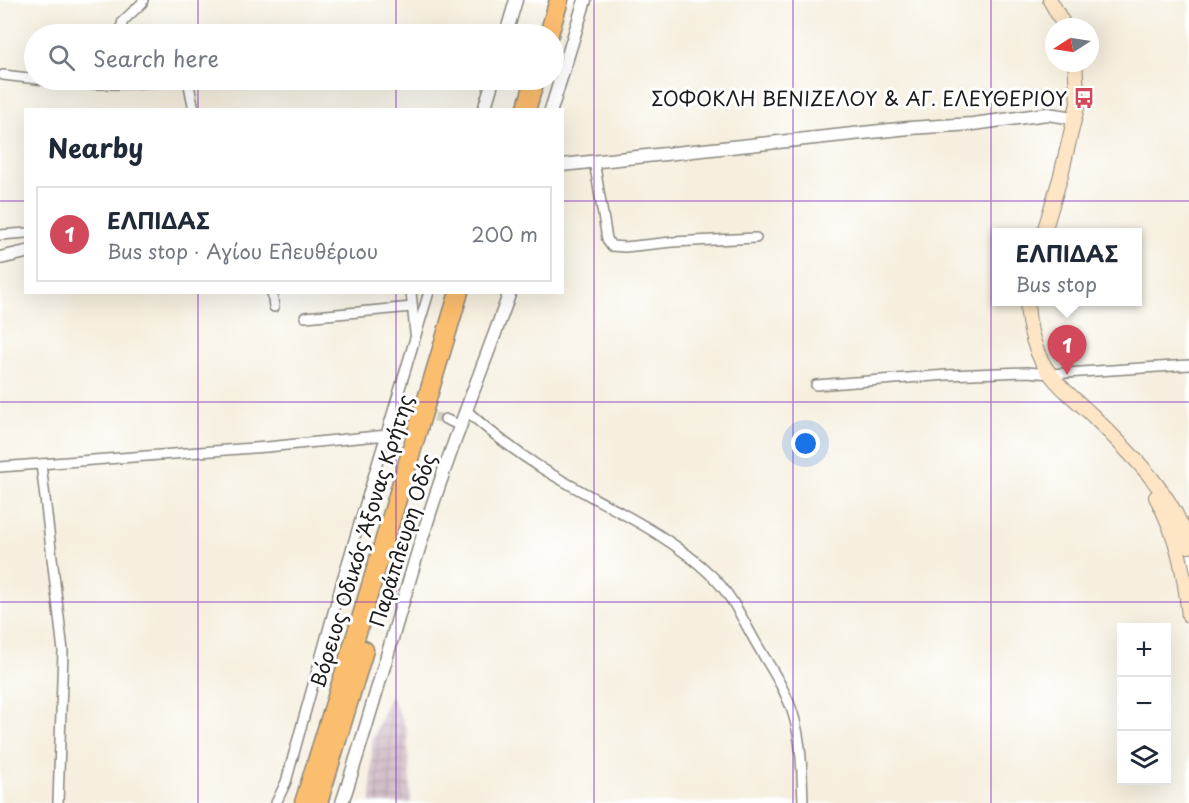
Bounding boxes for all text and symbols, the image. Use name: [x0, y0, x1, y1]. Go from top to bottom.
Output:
north arrow: [1045, 18, 1099, 72]
search box: [24, 24, 564, 90]
icon: search: [45, 41, 78, 74]
text: Search here: [93, 41, 219, 74]
place label: ΣΟΦΟΚΛΗ ΒΕΝΙΖΕΛΟΥ & ΑΓ. ΕΛΕΥΘΕΡΙΟΥ: [651, 83, 1067, 113]
bus stop icon: ΣΟΦΟΚΛΗ ΒΕΝΙΖΕΛΟΥ & ΑΓ. ΕΛΕΥΘΕΡΙΟΥ: [1072, 86, 1096, 110]
text: Nearby: [48, 128, 143, 167]
text: ΕΛΠΙΔΑΣ: [107, 203, 210, 236]
text: 1: [65, 219, 74, 249]
text: 200 m: [471, 219, 538, 249]
popup: [992, 228, 1142, 306]
text: Bus stop · Αγίου Ελευθέριου: [107, 236, 378, 266]
text: ΕΛΠΙΔΑΣ: [1016, 236, 1118, 269]
text: Bus stop: [1016, 269, 1097, 299]
pin: 1: [1048, 326, 1086, 375]
street label: Βόρειος Οδικός Άξονας Κρήτης: [302, 391, 420, 691]
your location: [791, 429, 820, 458]
street label: Παράπλευρη Οδός: [361, 450, 443, 630]
map controls: [1117, 623, 1171, 785]
button: +: [1117, 623, 1171, 677]
button: −: [1117, 677, 1171, 731]
button: layers: [1117, 731, 1171, 785]

